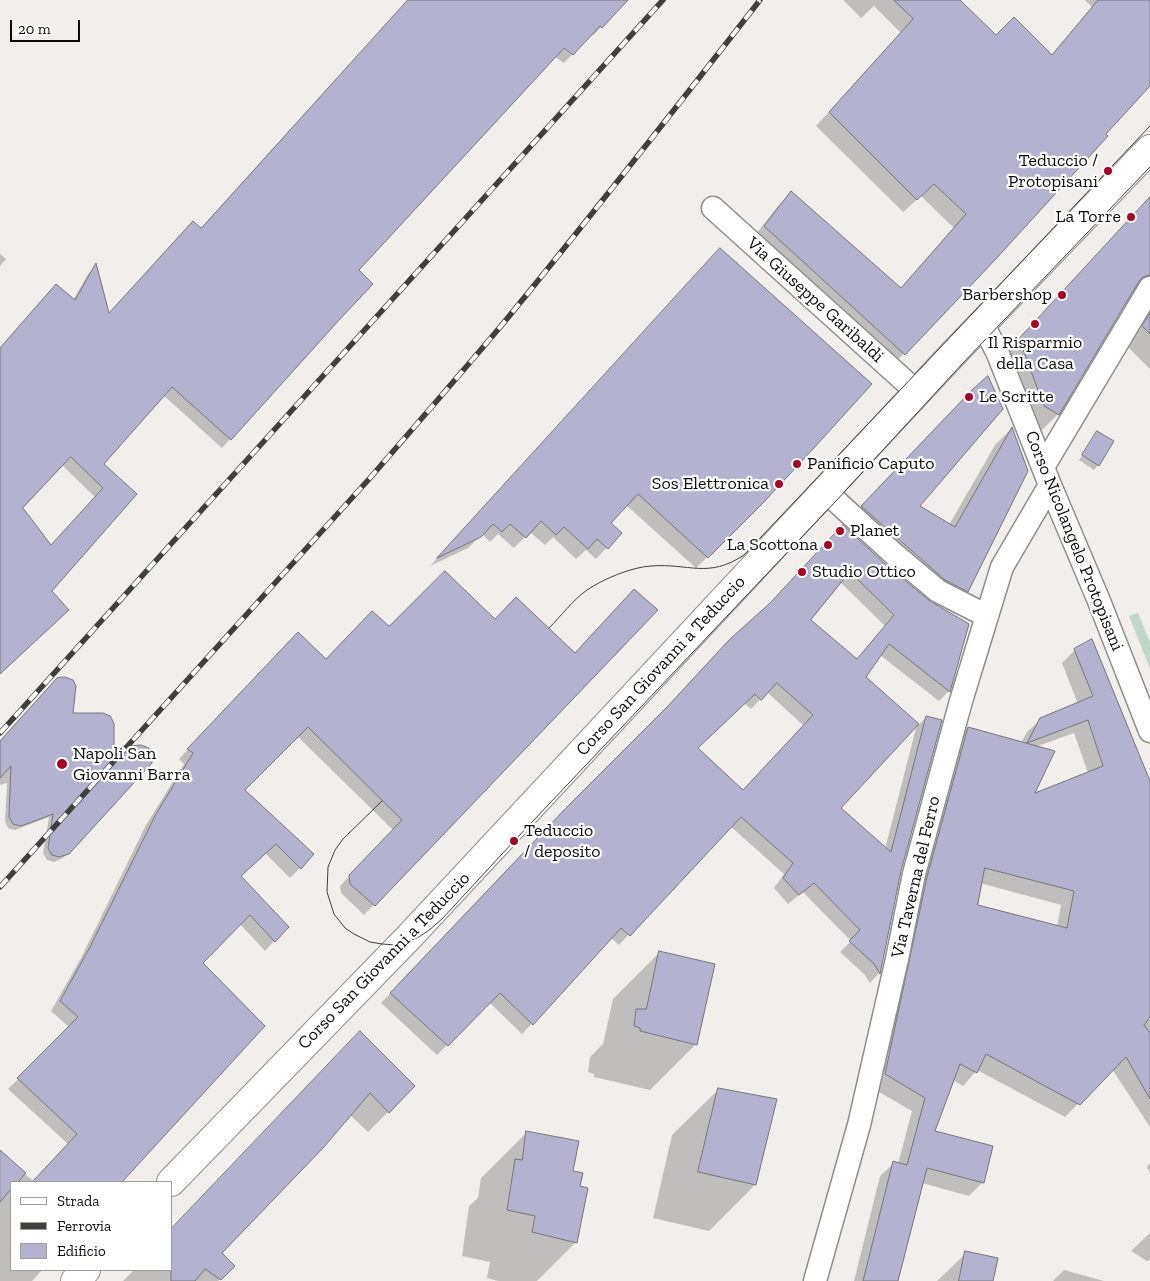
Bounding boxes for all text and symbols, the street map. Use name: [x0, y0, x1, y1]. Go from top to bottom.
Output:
scale bar: [12, 10, 82, 42]
text: 20 m: [18, 20, 51, 38]
place label: Teduccio / Protopisani: [1008, 150, 1098, 192]
marker: Teduccio / Protopisani: [1102, 165, 1114, 177]
place label: La Torre: [1056, 206, 1121, 228]
marker: La Torre: [1125, 211, 1137, 223]
street label: Via Giuseppe Garibaldi: [742, 233, 888, 367]
place label: Barbershop: [962, 284, 1052, 306]
marker: Barbershop: [1056, 289, 1068, 301]
marker: Il Risparmio della Casa: [1029, 318, 1041, 330]
place label: Il Risparmio della Casa: [988, 332, 1082, 374]
place label: Le Scritte: [979, 386, 1054, 408]
marker: Le Scritte: [963, 391, 975, 403]
street label: Corso Nicolangelo Protopisani: [1020, 428, 1128, 654]
place label: Panificio Caputo: [807, 453, 934, 475]
marker: Panificio Caputo: [791, 458, 803, 470]
place label: Sos Elettronica: [652, 473, 769, 495]
marker: Sos Elettronica: [773, 478, 785, 490]
place label: Planet: [850, 520, 899, 542]
marker: Planet: [834, 525, 846, 537]
place label: La Scottona: [727, 534, 818, 556]
marker: La Scottona: [822, 539, 834, 551]
place label: Studio Ottico: [812, 561, 916, 583]
marker: Studio Ottico: [796, 566, 808, 578]
street label: Corso San Giovanni a Teduccio: [572, 571, 750, 761]
place label: Napoli San Giovanni Barra: [73, 743, 190, 786]
marker: Napoli San Giovanni Barra: [55, 757, 69, 771]
street label: Via Taverna del Ferro: [887, 794, 945, 960]
place label: Teduccio / deposito: [524, 820, 600, 862]
marker: Teduccio / deposito: [508, 835, 520, 847]
street label: Corso San Giovanni a Teduccio: [293, 868, 475, 1054]
legend: [10, 1181, 172, 1271]
text: Strada: [57, 1192, 100, 1210]
text: Ferrovia: [57, 1217, 111, 1235]
text: Edificio: [57, 1242, 106, 1260]

